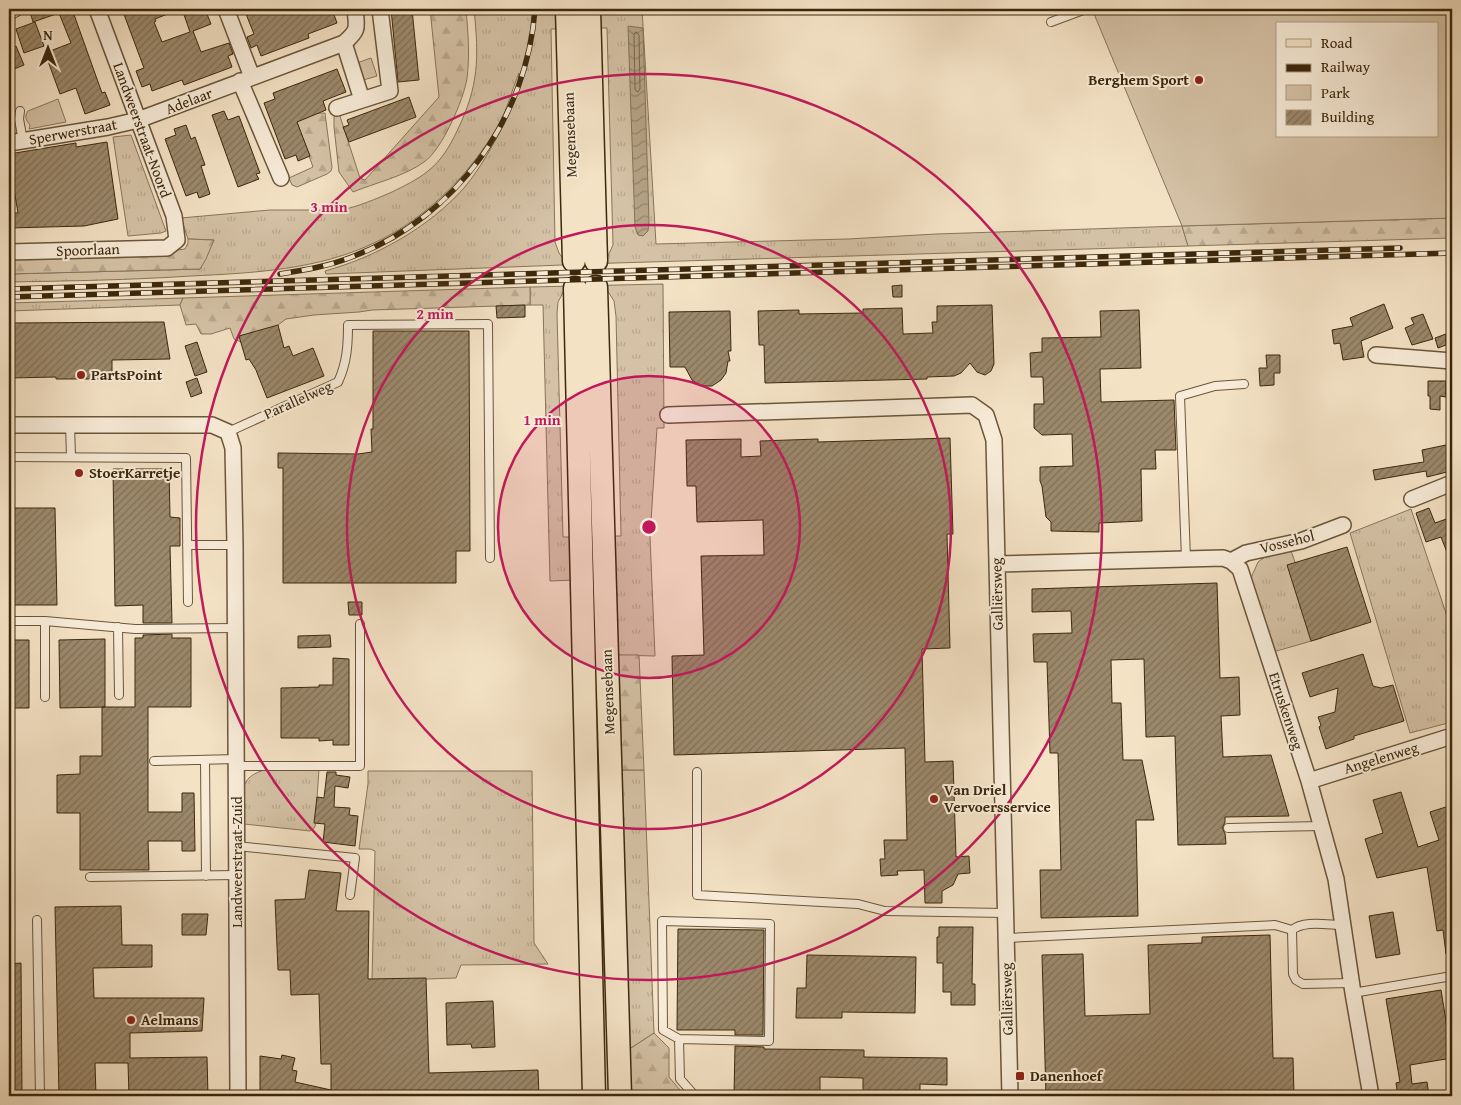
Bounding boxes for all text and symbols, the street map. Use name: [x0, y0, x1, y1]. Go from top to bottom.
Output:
north arrow: [22, 22, 72, 72]
legend: [1276, 22, 1438, 138]
text: N: [43, 25, 53, 45]
text: Road: [1321, 32, 1352, 53]
text: Railway: [1321, 56, 1371, 77]
street label: Landweerstraat-Noord: [108, 59, 177, 200]
place label: Berghem Sport: [1088, 69, 1189, 90]
marker: Berghem Sport: [1193, 74, 1205, 86]
street label: Adelaar: [162, 82, 215, 119]
text: Park: [1321, 82, 1350, 103]
street label: Megensebaan: [557, 91, 581, 178]
text: Building: [1321, 106, 1375, 127]
street label: Sperwerstraat: [27, 113, 119, 150]
text: 3 min: [310, 196, 348, 217]
street label: Spoorlaan: [56, 238, 121, 261]
text: 2 min: [416, 303, 454, 324]
place label: PartsPoint: [91, 364, 163, 385]
marker: PartsPoint: [75, 369, 87, 381]
street label: Parallelweg: [260, 375, 336, 424]
text: 1 min: [523, 409, 561, 430]
place label: StoerKarretje: [89, 462, 180, 483]
marker: StoerKarretje: [73, 467, 85, 479]
centre of rings: [640, 518, 658, 536]
street label: Vossehol: [1257, 525, 1317, 558]
street label: Galliërsweg: [985, 557, 1008, 630]
street label: Megensebaan: [595, 648, 619, 735]
street label: Etruskenweg: [1264, 669, 1309, 753]
street label: Angelenweg: [1341, 736, 1421, 779]
place label: Van Driel Vervoersservice: [944, 779, 1051, 817]
marker: Van Driel Vervoersservice: [928, 793, 940, 805]
street label: Landweerstraat-Zuid: [226, 796, 247, 928]
street label: Galliërsweg: [995, 962, 1018, 1035]
place label: Aelmans: [141, 1009, 198, 1030]
marker: Aelmans: [125, 1014, 137, 1026]
place label: Danenhoef: [1030, 1065, 1104, 1086]
marker: Danenhoef: [1014, 1070, 1026, 1082]

